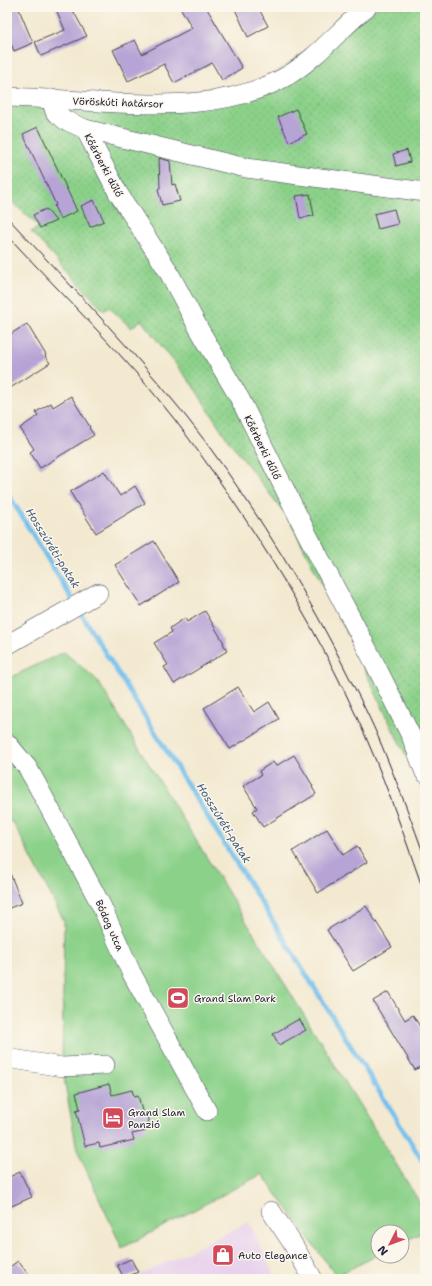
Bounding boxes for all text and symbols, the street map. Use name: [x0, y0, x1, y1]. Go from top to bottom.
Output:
street label: Vöröskúti határsor: [72, 94, 164, 111]
street label: Kőérberki dűlő: [81, 131, 126, 199]
street label: Kőérberki dűlő: [241, 413, 284, 482]
water label: Hosszúréti-patak: [22, 505, 84, 592]
water label: Hosszúréti-patak: [193, 780, 255, 867]
street label: Bódog utca: [93, 898, 127, 953]
sports icon: Grand Slam Park: [165, 985, 191, 1011]
place label: Grand Slam Park: [194, 992, 276, 1005]
hotel icon: Grand Slam Panzió: [100, 1105, 126, 1131]
place label: Grand Slam Panzió: [128, 1106, 185, 1131]
north arrow: [370, 1224, 410, 1264]
shop icon: Auto Elegance: [210, 1242, 236, 1268]
text: N: [374, 1242, 391, 1259]
place label: Auto Elegance: [238, 1249, 308, 1262]

